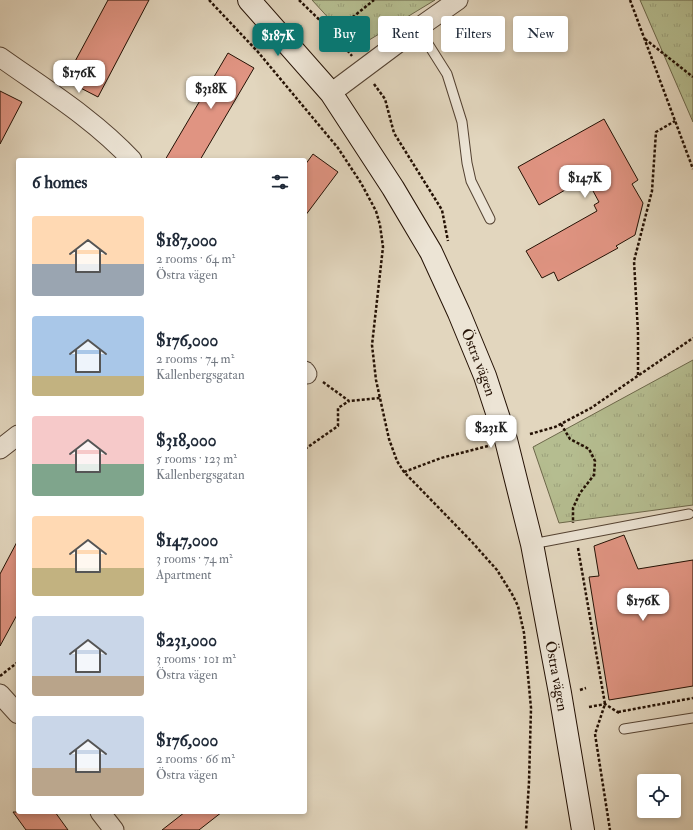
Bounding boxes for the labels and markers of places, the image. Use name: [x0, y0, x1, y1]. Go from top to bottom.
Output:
pin: $187K: [250, 23, 306, 57]
pin: $176K: [51, 60, 107, 94]
pin: $318K: [183, 76, 239, 110]
pin: $147K: [557, 165, 613, 199]
pin: $231K: [463, 415, 519, 449]
pin: $176K: [615, 588, 671, 622]

